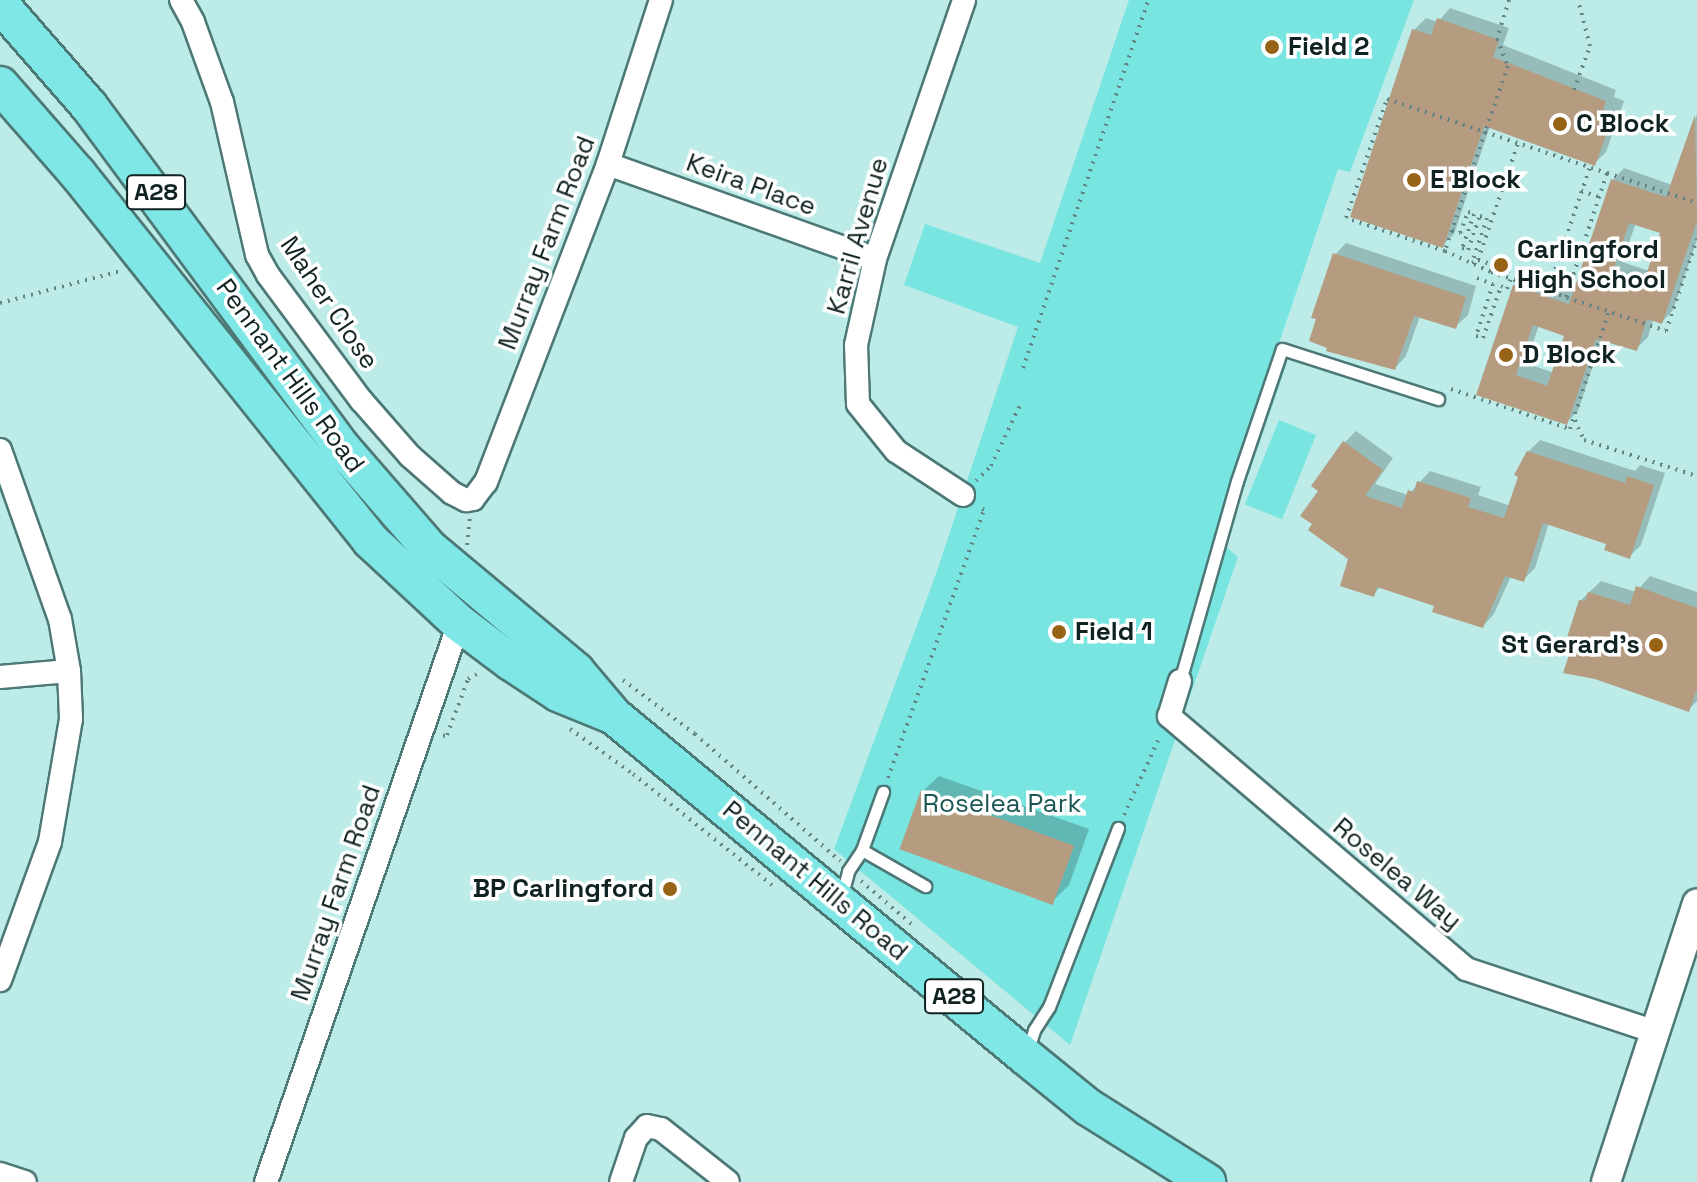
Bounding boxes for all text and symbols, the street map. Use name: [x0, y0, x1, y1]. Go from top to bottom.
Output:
place label: Field 2: [1288, 31, 1369, 63]
marker: Field 2: [1263, 38, 1281, 56]
place label: C Block: [1576, 108, 1669, 140]
marker: C Block: [1551, 115, 1569, 133]
street label: Murray Farm Road: [492, 132, 602, 354]
street label: Keira Place: [682, 147, 820, 223]
street label: Karril Avenue: [821, 154, 895, 318]
place label: E Block: [1430, 164, 1521, 196]
marker: E Block: [1405, 171, 1423, 189]
road number: A28: [126, 172, 186, 212]
street label: Maher Close: [273, 231, 385, 375]
place label: Carlingford High School: [1517, 234, 1666, 296]
marker: Carlingford High School: [1492, 256, 1510, 274]
street label: Pennant Hills Road: [209, 273, 371, 479]
place label: D Block: [1522, 339, 1616, 371]
marker: D Block: [1497, 346, 1515, 364]
place label: Field 1: [1075, 616, 1153, 648]
marker: Field 1: [1050, 623, 1068, 641]
place label: St Gerard's: [1501, 629, 1640, 661]
marker: St Gerard's: [1647, 636, 1665, 654]
street label: Murray Farm Road: [284, 781, 388, 1005]
park label: Roselea Park: [922, 788, 1082, 820]
street label: Pennant Hills Road: [716, 794, 914, 968]
street label: Roselea Way: [1326, 811, 1468, 937]
place label: BP Carlingford: [473, 873, 654, 905]
marker: BP Carlingford: [661, 880, 679, 898]
road number: A28: [924, 976, 984, 1016]

